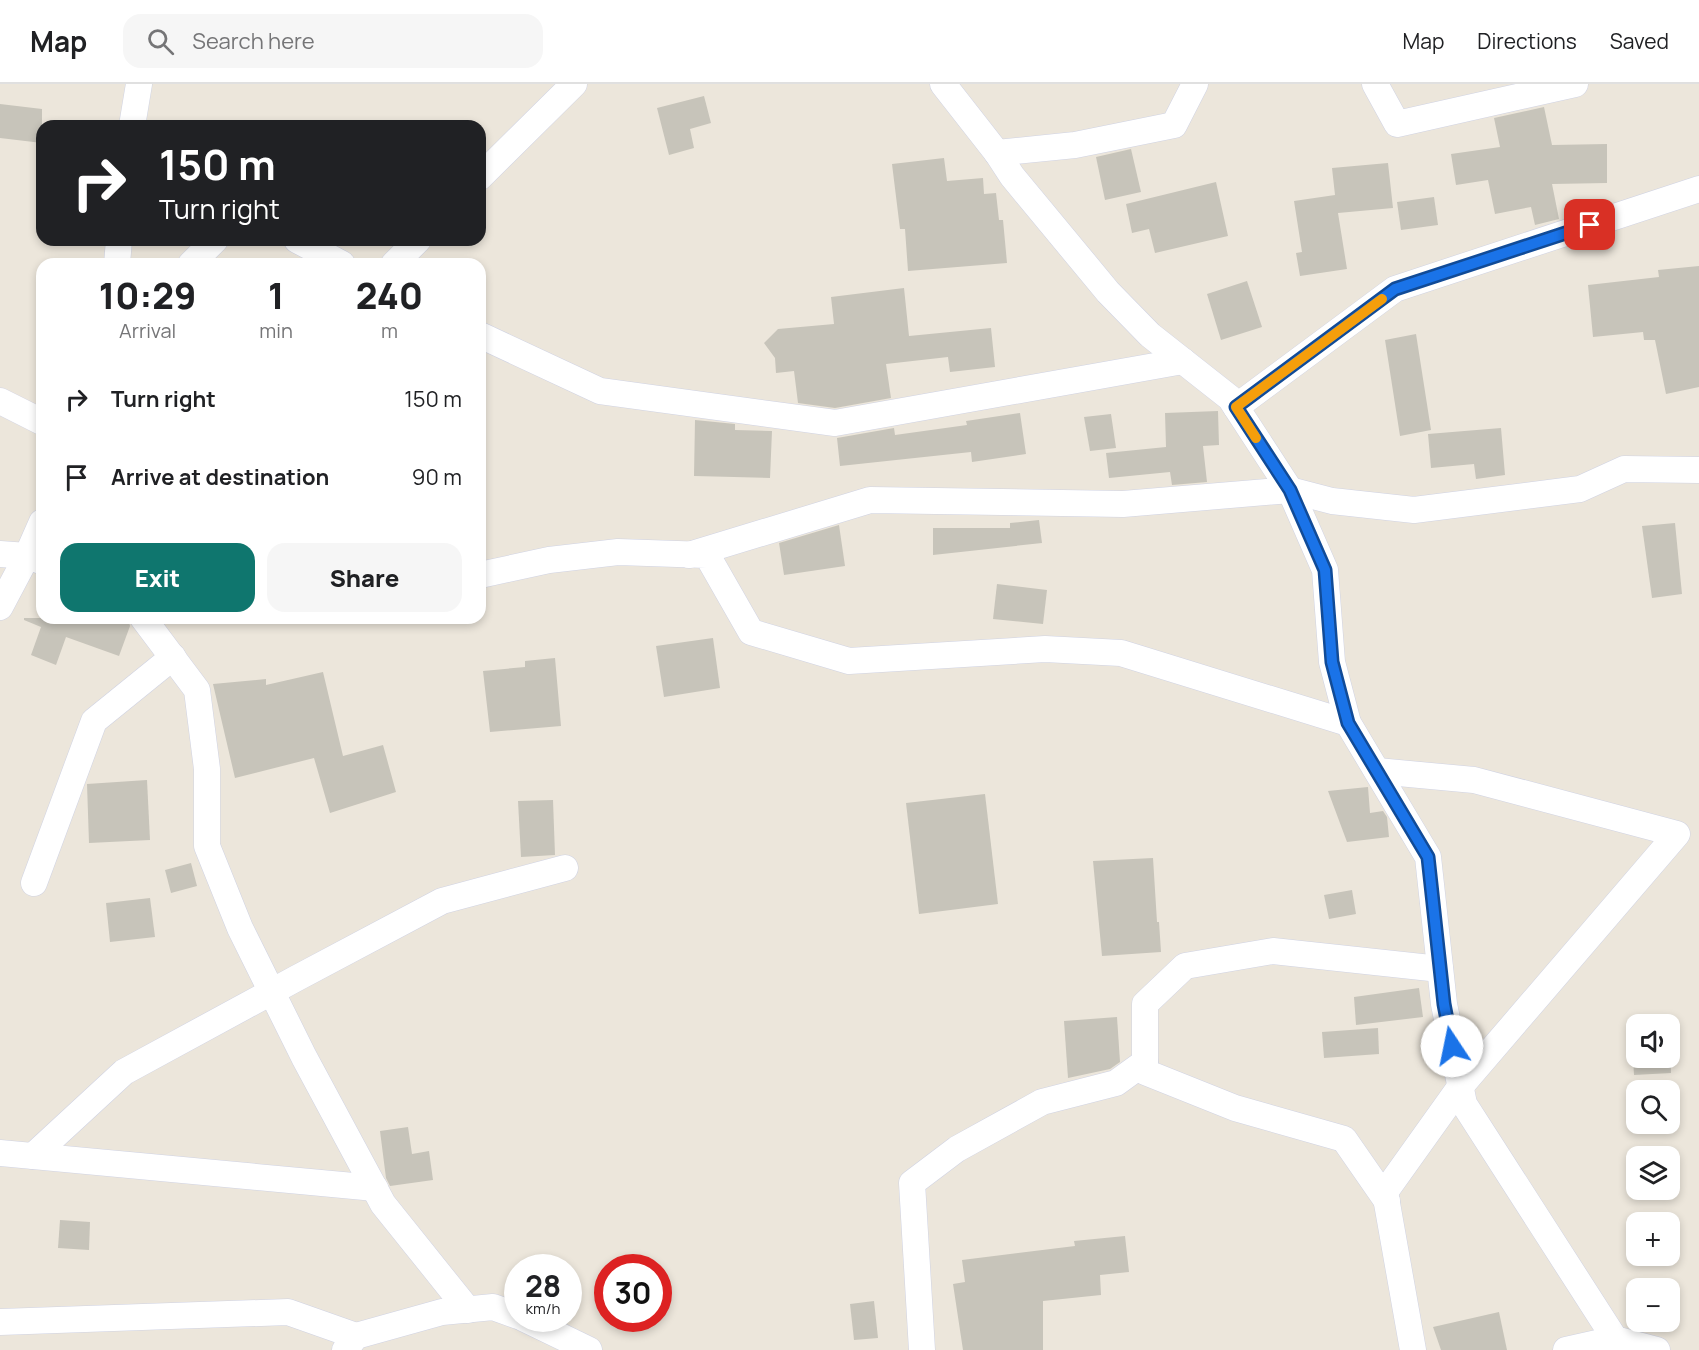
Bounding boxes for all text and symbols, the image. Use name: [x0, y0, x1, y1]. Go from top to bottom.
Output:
search box: [123, 14, 543, 68]
text: Map: [30, 22, 87, 60]
icon: search: [144, 25, 177, 58]
text: Search here: [192, 26, 315, 56]
text: Map: [1403, 27, 1444, 55]
text: Directions: [1477, 27, 1577, 55]
text: Saved: [1610, 27, 1669, 55]
text: 150 m: [159, 135, 276, 193]
icon: right: [60, 144, 138, 222]
text: Turn right: [159, 190, 280, 227]
pin: [1564, 199, 1615, 250]
icon: arrive: [1573, 208, 1606, 241]
text: 10:29: [99, 271, 196, 320]
text: 1: [268, 271, 284, 320]
text: 240: [356, 271, 423, 320]
text: Arrival: [119, 317, 176, 344]
text: min: [259, 317, 293, 344]
text: m: [381, 317, 398, 344]
icon: right: [60, 383, 93, 416]
text: Turn right: [111, 384, 216, 414]
text: 150 m: [404, 384, 462, 414]
icon: arrive: [60, 461, 93, 494]
text: Arrive at destination: [111, 462, 329, 492]
text: 90 m: [412, 462, 462, 492]
button: Exit: [60, 543, 255, 612]
button: Share: [267, 543, 462, 612]
position arrow: [1420, 1014, 1484, 1078]
map controls: [1626, 1014, 1680, 1332]
button: sound: [1626, 1014, 1680, 1068]
button: search: [1626, 1080, 1680, 1134]
button: layers: [1626, 1146, 1680, 1200]
button: +: [1626, 1212, 1680, 1266]
speed limit sign: 30: [594, 1254, 672, 1332]
text: 28: [525, 1265, 561, 1306]
button: −: [1626, 1278, 1680, 1332]
text: km/h: [526, 1298, 560, 1319]

